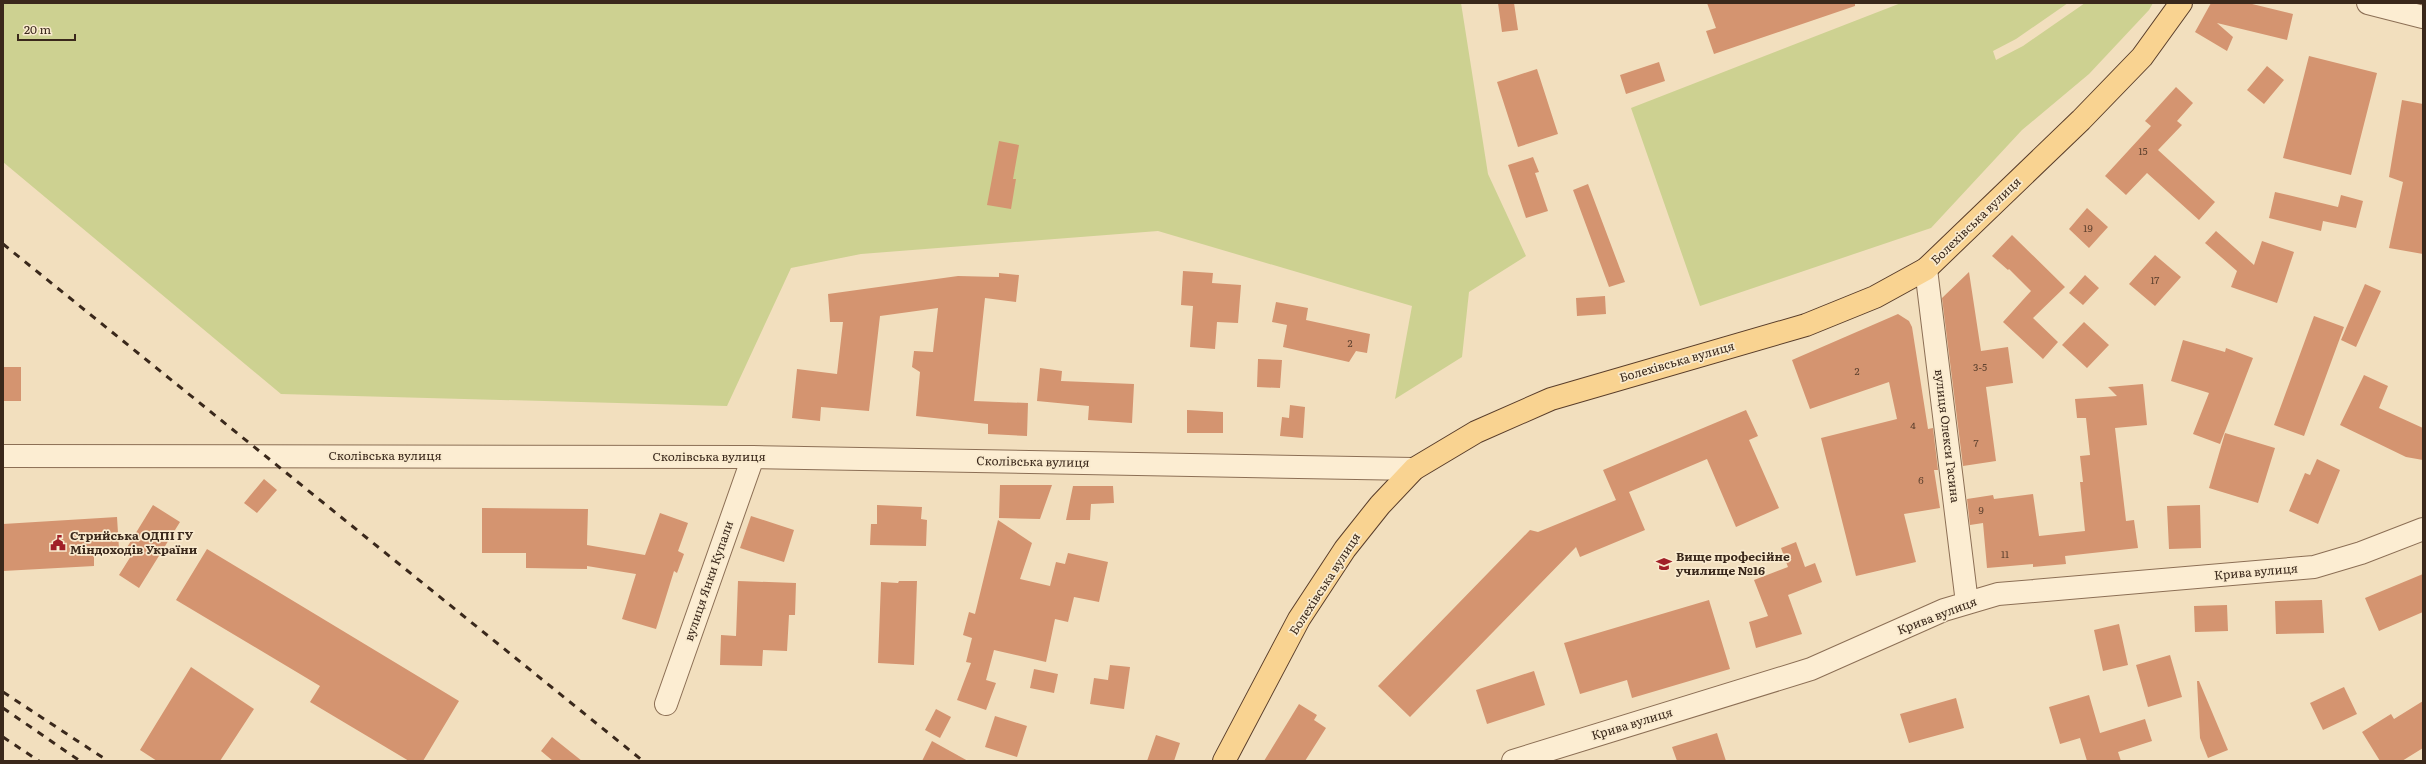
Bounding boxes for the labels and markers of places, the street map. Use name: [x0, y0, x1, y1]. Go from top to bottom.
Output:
place label: Стрийська ОДПІ ГУ Міндоходів України: [70, 526, 198, 558]
public building icon: Стрийська ОДПІ ГУ Міндоходів України: [49, 534, 67, 552]
place label: Вище професійне училище №16: [1676, 547, 1790, 579]
school or university icon: Вище професійне училище №16: [1655, 555, 1673, 573]

